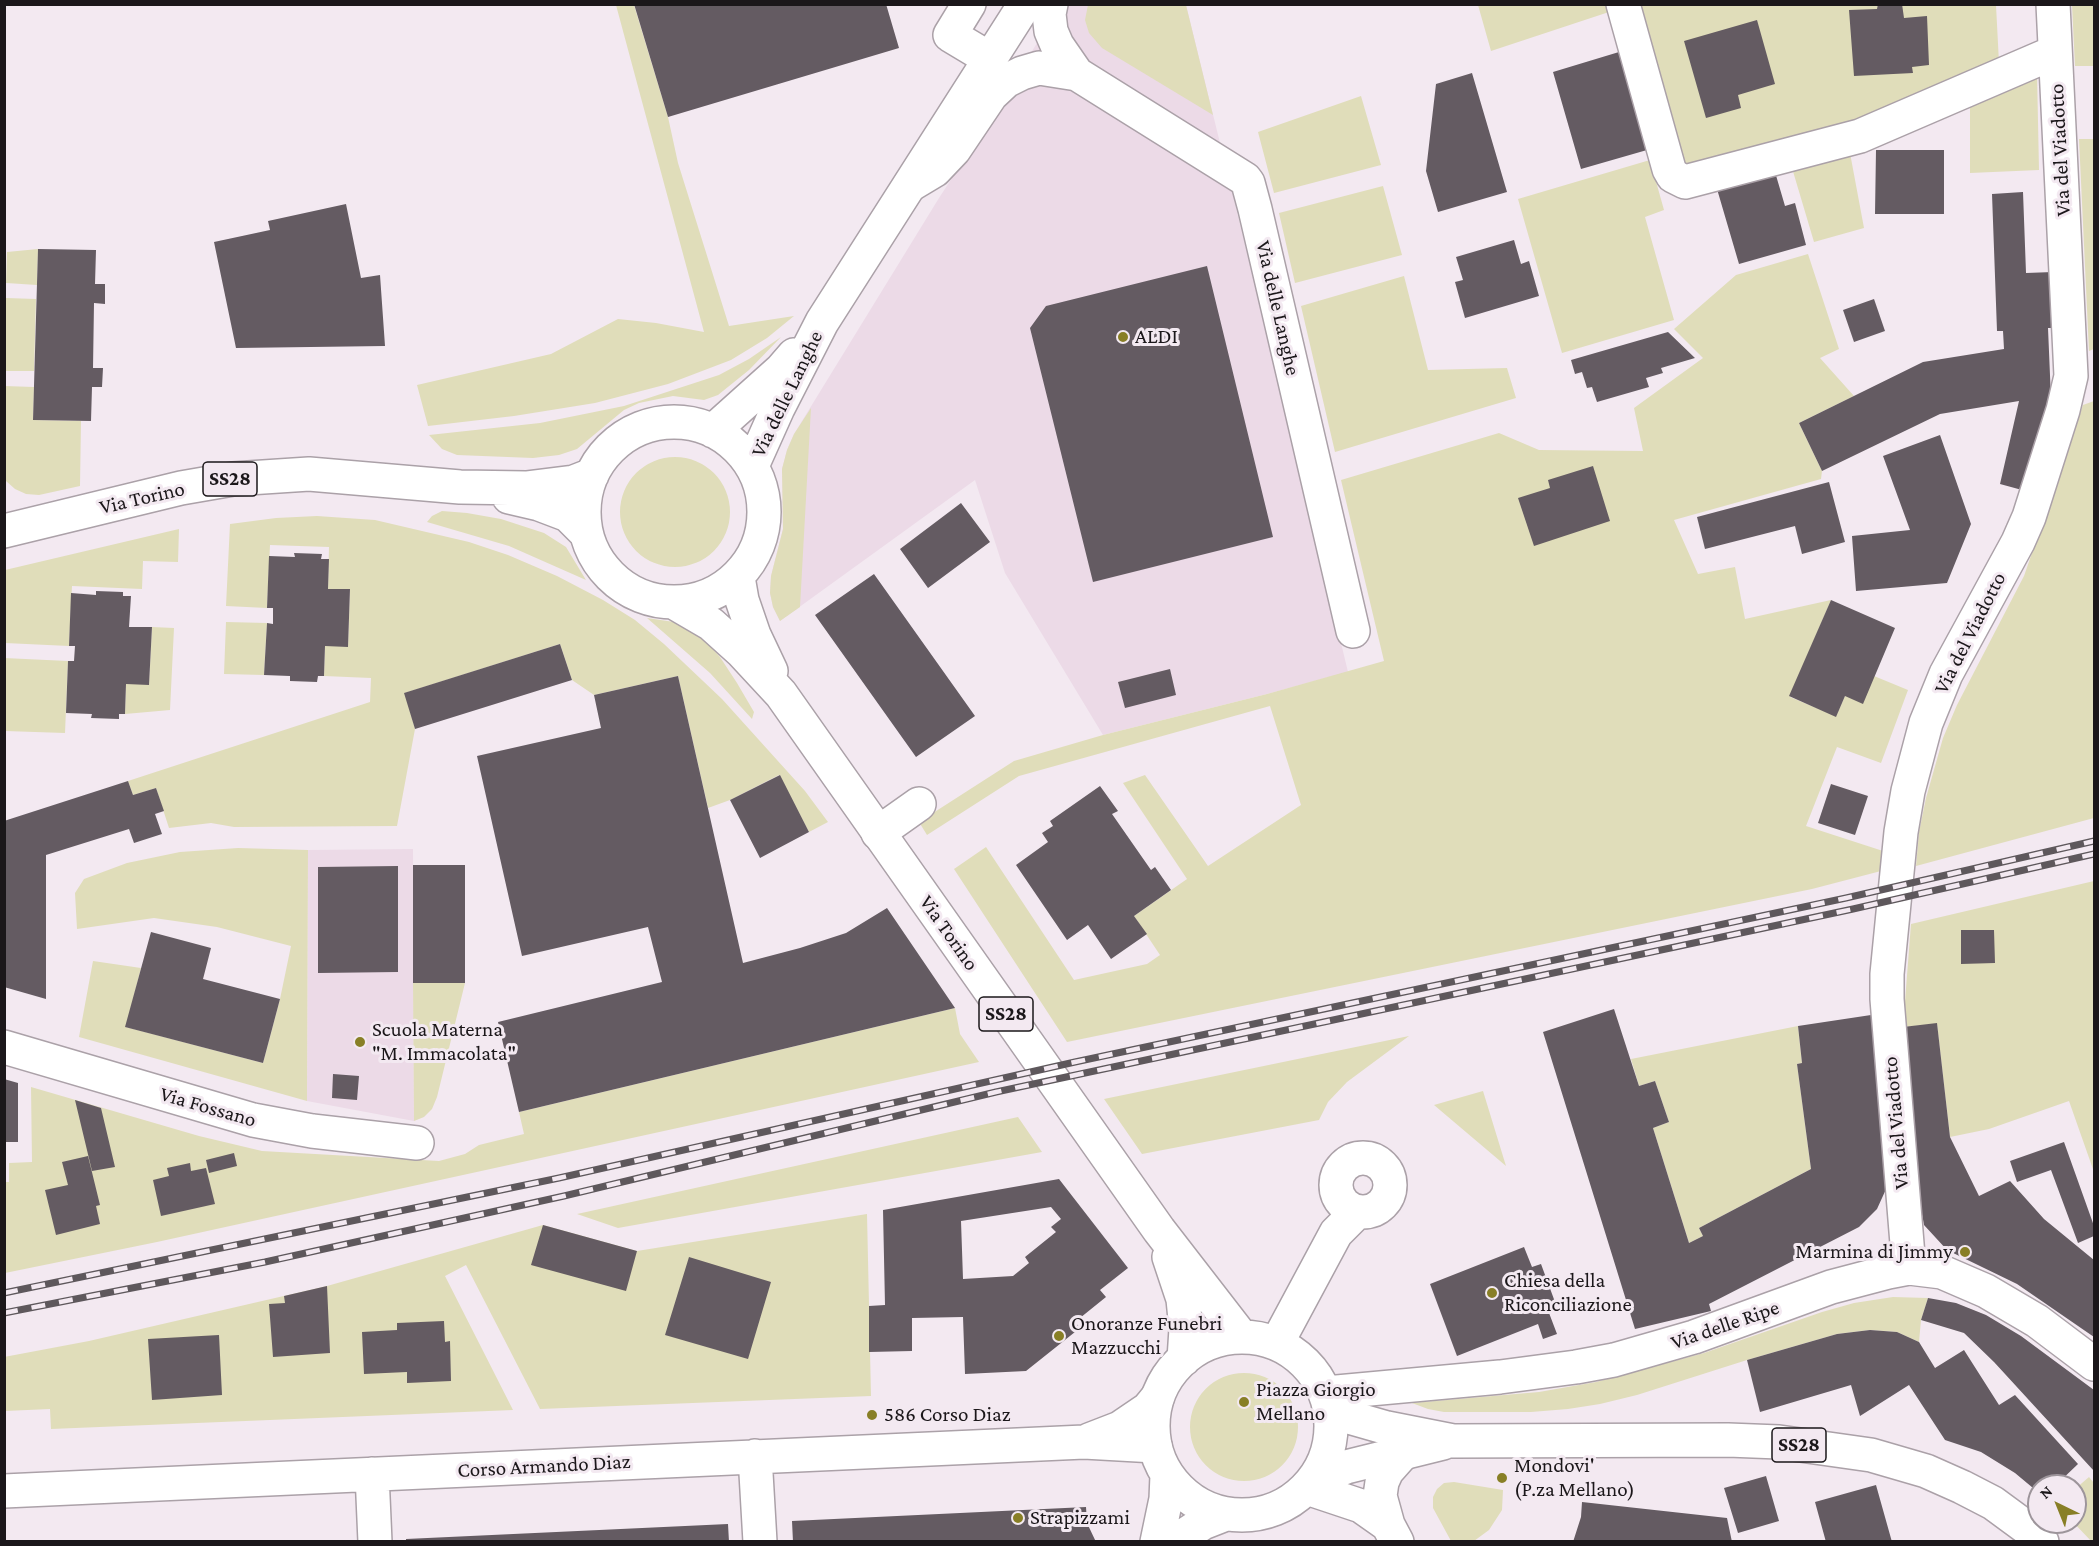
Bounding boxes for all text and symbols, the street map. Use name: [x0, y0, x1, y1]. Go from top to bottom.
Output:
street label: Via del Viadotto: [2044, 83, 2076, 217]
street label: Via delle Langhe: [1250, 238, 1306, 378]
place label: ALDI: [1135, 324, 1178, 350]
street label: Via delle Langhe: [746, 327, 828, 461]
marker: ALDI: [1116, 330, 1130, 344]
road number: SS28: [203, 462, 257, 496]
street label: Via Torino: [97, 476, 187, 520]
street label: Via del Viadotto: [1929, 568, 2011, 698]
street label: Via Torino: [914, 890, 984, 976]
road number: SS28: [979, 997, 1033, 1031]
place label: Scuola Materna "M. Immacolata": [372, 1017, 516, 1067]
marker: Scuola Materna "M. Immacolata": [353, 1035, 367, 1049]
street label: Via del Viadotto: [1878, 1056, 1914, 1190]
street label: Via Fossano: [157, 1081, 259, 1133]
place label: Marmina di Jimmy: [1795, 1239, 1953, 1265]
marker: Marmina di Jimmy: [1958, 1245, 1972, 1259]
place label: Chiesa della Riconciliazione: [1504, 1268, 1632, 1318]
marker: Chiesa della Riconciliazione: [1485, 1286, 1499, 1300]
street label: Via delle Ripe: [1668, 1295, 1782, 1355]
place label: Onoranze Funebri Mazzucchi: [1071, 1311, 1222, 1361]
marker: Onoranze Funebri Mazzucchi: [1052, 1329, 1066, 1343]
place label: Piazza Giorgio Mellano: [1256, 1377, 1376, 1427]
marker: Piazza Giorgio Mellano: [1237, 1395, 1251, 1409]
place label: 586 Corso Diaz: [884, 1402, 1011, 1428]
marker: 586 Corso Diaz: [865, 1408, 879, 1422]
road number: SS28: [1772, 1428, 1826, 1462]
street label: Corso Armando Diaz: [457, 1449, 631, 1483]
place label: Mondovi' (P.za Mellano): [1514, 1453, 1635, 1503]
marker: Mondovi' (P.za Mellano): [1495, 1471, 1509, 1485]
north arrow: [2027, 1474, 2087, 1534]
text: N: [2036, 1482, 2056, 1502]
place label: Strapizzami: [1030, 1505, 1130, 1531]
marker: Strapizzami: [1011, 1511, 1025, 1525]

